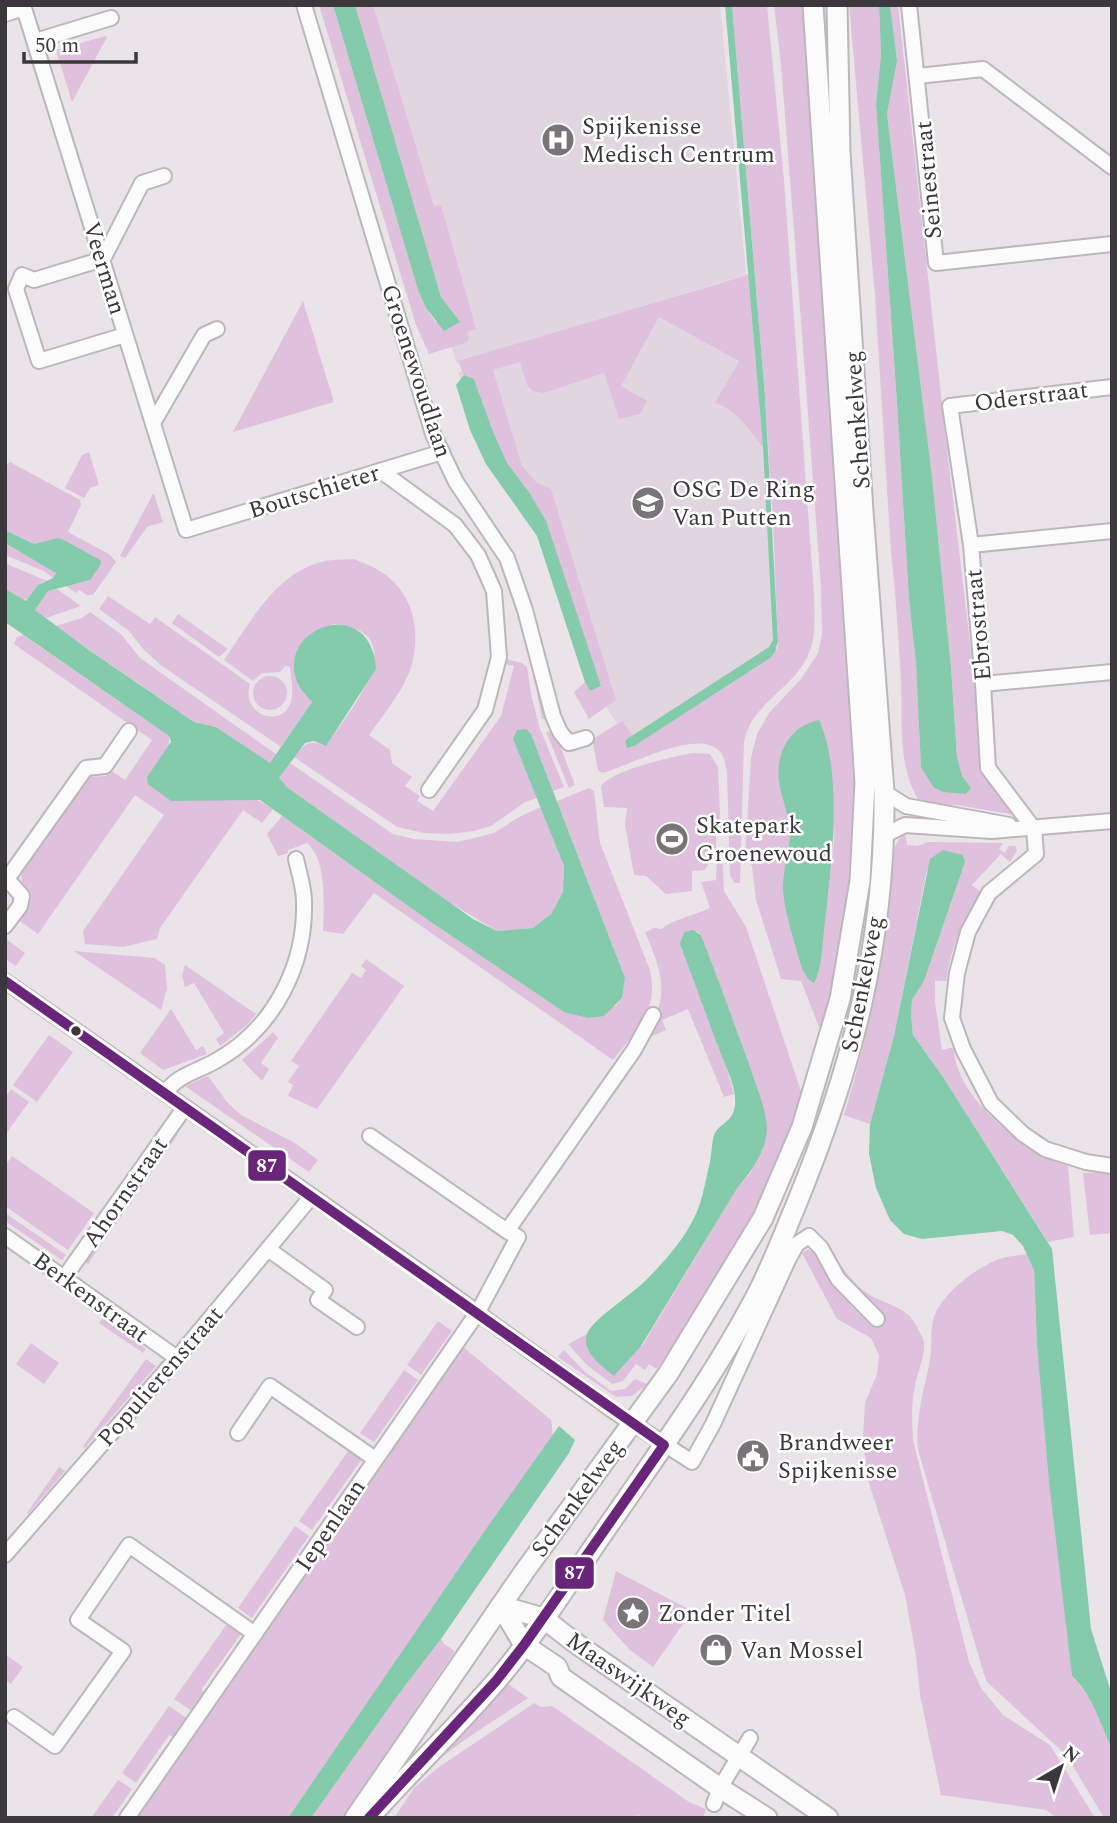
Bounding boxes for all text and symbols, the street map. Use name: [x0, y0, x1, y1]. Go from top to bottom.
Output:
scale bar: [24, 21, 136, 65]
text: 50 m: [35, 30, 79, 62]
place label: Spijkenisse Medisch Centrum: [582, 109, 775, 173]
street label: Seinestraat: [906, 119, 952, 241]
hospital icon: Spijkenisse Medisch Centrum: [539, 121, 577, 159]
street label: Veerman: [73, 217, 135, 319]
street label: Groenewoudlaan: [371, 280, 461, 463]
street label: Schenkelweg: [835, 350, 881, 490]
street label: Oderstraat: [972, 372, 1090, 422]
street label: Boutschieter: [244, 455, 384, 529]
place label: OSG De Ring Van Putten: [672, 472, 815, 536]
school or university icon: OSG De Ring Van Putten: [629, 484, 667, 522]
street label: Ebrostraat: [956, 567, 1002, 682]
place label: Skatepark Groenewoud: [696, 808, 832, 872]
sports icon: Skatepark Groenewoud: [653, 820, 691, 858]
street label: Schenkelweg: [832, 913, 894, 1056]
unlabelled marker: [69, 1024, 83, 1038]
street label: Ahornstraat: [74, 1129, 178, 1256]
line badge: 87: [247, 1149, 287, 1182]
text: 87: [256, 1152, 278, 1181]
street label: Berkenstraat: [25, 1243, 156, 1352]
street label: Populierenstraat: [89, 1298, 232, 1455]
place label: Brandweer Spijkenisse: [778, 1425, 897, 1489]
street label: Schenkelweg: [522, 1432, 633, 1565]
public building icon: Brandweer Spijkenisse: [734, 1437, 772, 1475]
street label: Iepenlaan: [287, 1472, 375, 1579]
line badge: 87: [554, 1556, 595, 1590]
text: 87: [564, 1559, 586, 1588]
place icon: Zonder Titel: [614, 1594, 652, 1632]
place label: Zonder Titel: [658, 1596, 791, 1632]
street label: Maaswijkweg: [558, 1623, 699, 1736]
shop icon: Van Mossel: [697, 1631, 735, 1669]
place label: Van Mossel: [740, 1633, 863, 1669]
north arrow: [1026, 1732, 1096, 1802]
text: N: [1056, 1739, 1086, 1771]

